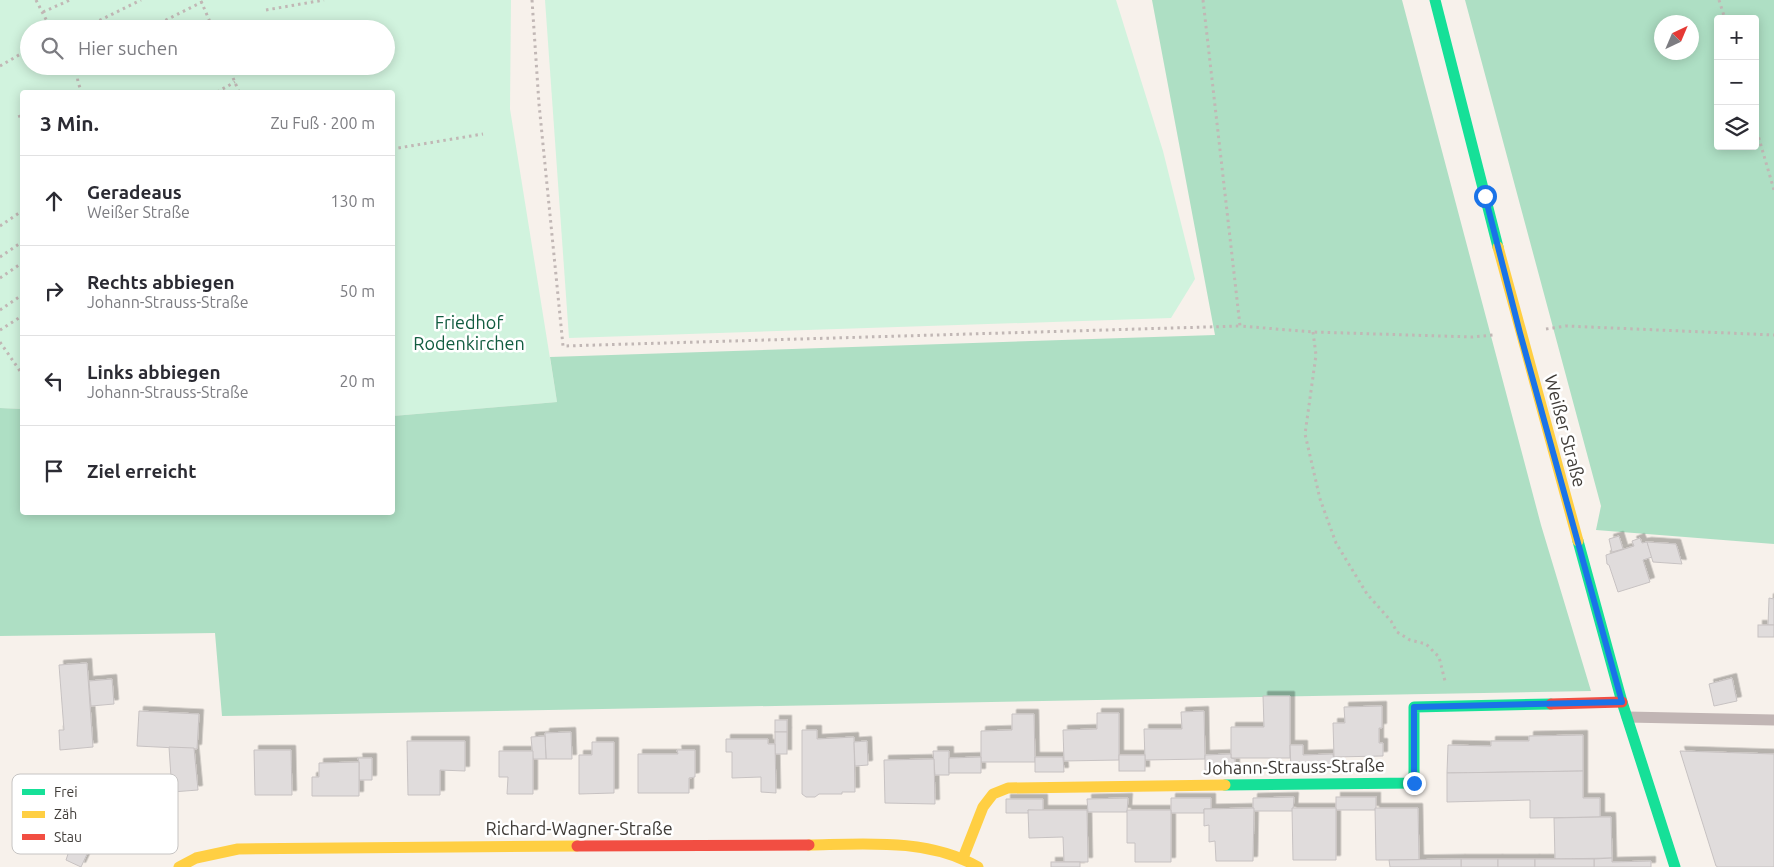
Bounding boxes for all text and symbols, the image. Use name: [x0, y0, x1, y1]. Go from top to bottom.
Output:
north arrow: [1654, 15, 1699, 60]
map controls: [1714, 15, 1759, 150]
button: +: [1714, 15, 1759, 60]
search box: [20, 20, 395, 75]
icon: search: [38, 34, 66, 62]
text: Hier suchen: [78, 37, 178, 59]
button: −: [1714, 60, 1759, 105]
button: layers: [1714, 105, 1759, 150]
text: 3 Min.: [40, 111, 99, 135]
text: Zu Fuß · 200 m: [270, 114, 375, 132]
text: Geradeaus: [87, 181, 182, 203]
route start: [1474, 185, 1497, 208]
icon: ahead: [40, 187, 68, 215]
text: 130 m: [330, 192, 375, 210]
text: Weißer Straße: [87, 203, 190, 221]
text: Rechts abbiegen: [87, 271, 235, 293]
icon: right: [40, 277, 68, 305]
text: 50 m: [339, 282, 375, 300]
text: Johann-Strauss-Straße: [87, 293, 249, 311]
park label: Friedhof Rodenkirchen: [413, 312, 525, 353]
text: Links abbiegen: [87, 361, 221, 383]
icon: left: [40, 367, 68, 395]
text: 20 m: [339, 372, 375, 390]
street label: Weißer Straße: [1541, 372, 1591, 489]
text: Johann-Strauss-Straße: [87, 383, 249, 401]
icon: arrive: [40, 457, 68, 485]
text: Ziel erreicht: [87, 460, 196, 482]
street label: Johann-Strauss-Straße: [1203, 754, 1385, 778]
route end: [1403, 772, 1426, 795]
legend: [12, 774, 178, 854]
text: Frei: [54, 784, 78, 800]
text: Zäh: [54, 806, 77, 822]
street label: Richard-Wagner-Straße: [485, 818, 673, 838]
text: Stau: [54, 829, 82, 845]

